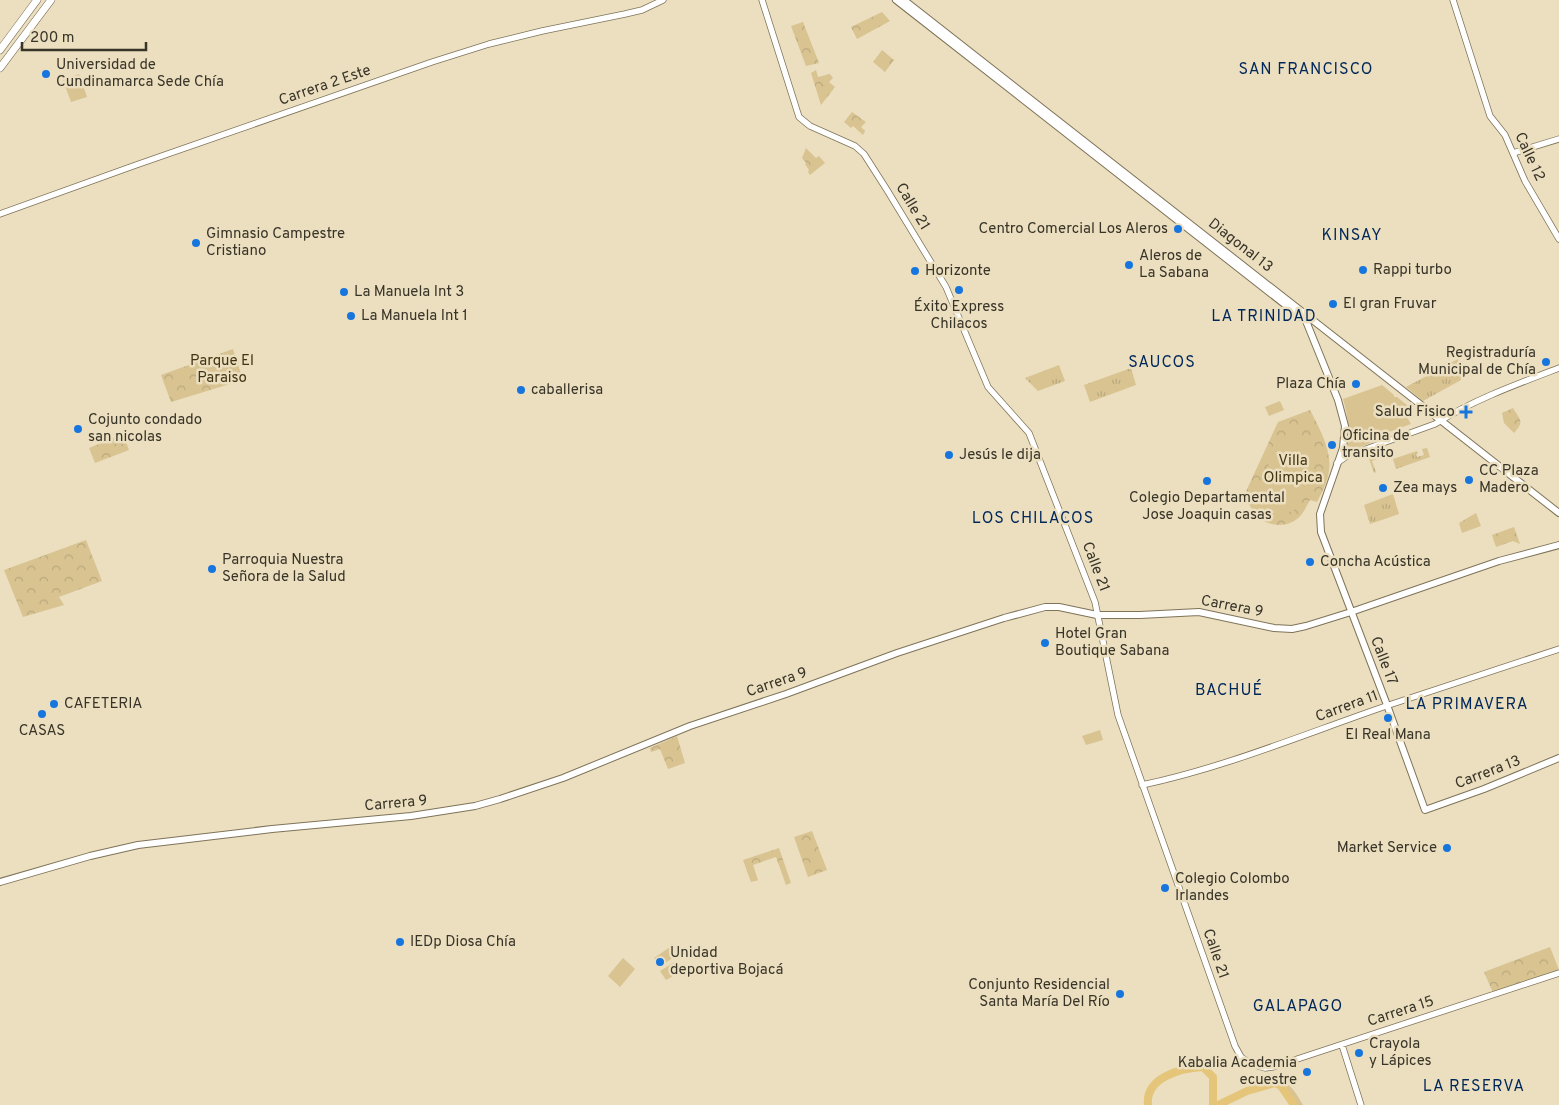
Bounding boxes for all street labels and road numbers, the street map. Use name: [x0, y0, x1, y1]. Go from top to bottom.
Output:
street label: Carrera 2 Este: [276, 61, 374, 111]
street label: Calle 12: [1509, 129, 1549, 185]
street label: Calle 21: [891, 180, 933, 234]
street label: Diagonal 13: [1204, 215, 1276, 277]
street label: Calle 21: [1077, 539, 1113, 595]
street label: Carrera 9: [1199, 592, 1265, 622]
street label: Calle 17: [1365, 634, 1401, 688]
street label: Carrera 9: [744, 664, 810, 702]
street label: Carrera 11: [1313, 687, 1381, 727]
street label: Carrera 13: [1452, 752, 1524, 794]
street label: Carrera 9: [364, 792, 428, 816]
street label: Calle 21: [1198, 926, 1232, 982]
street label: Carrera 15: [1365, 992, 1437, 1032]

